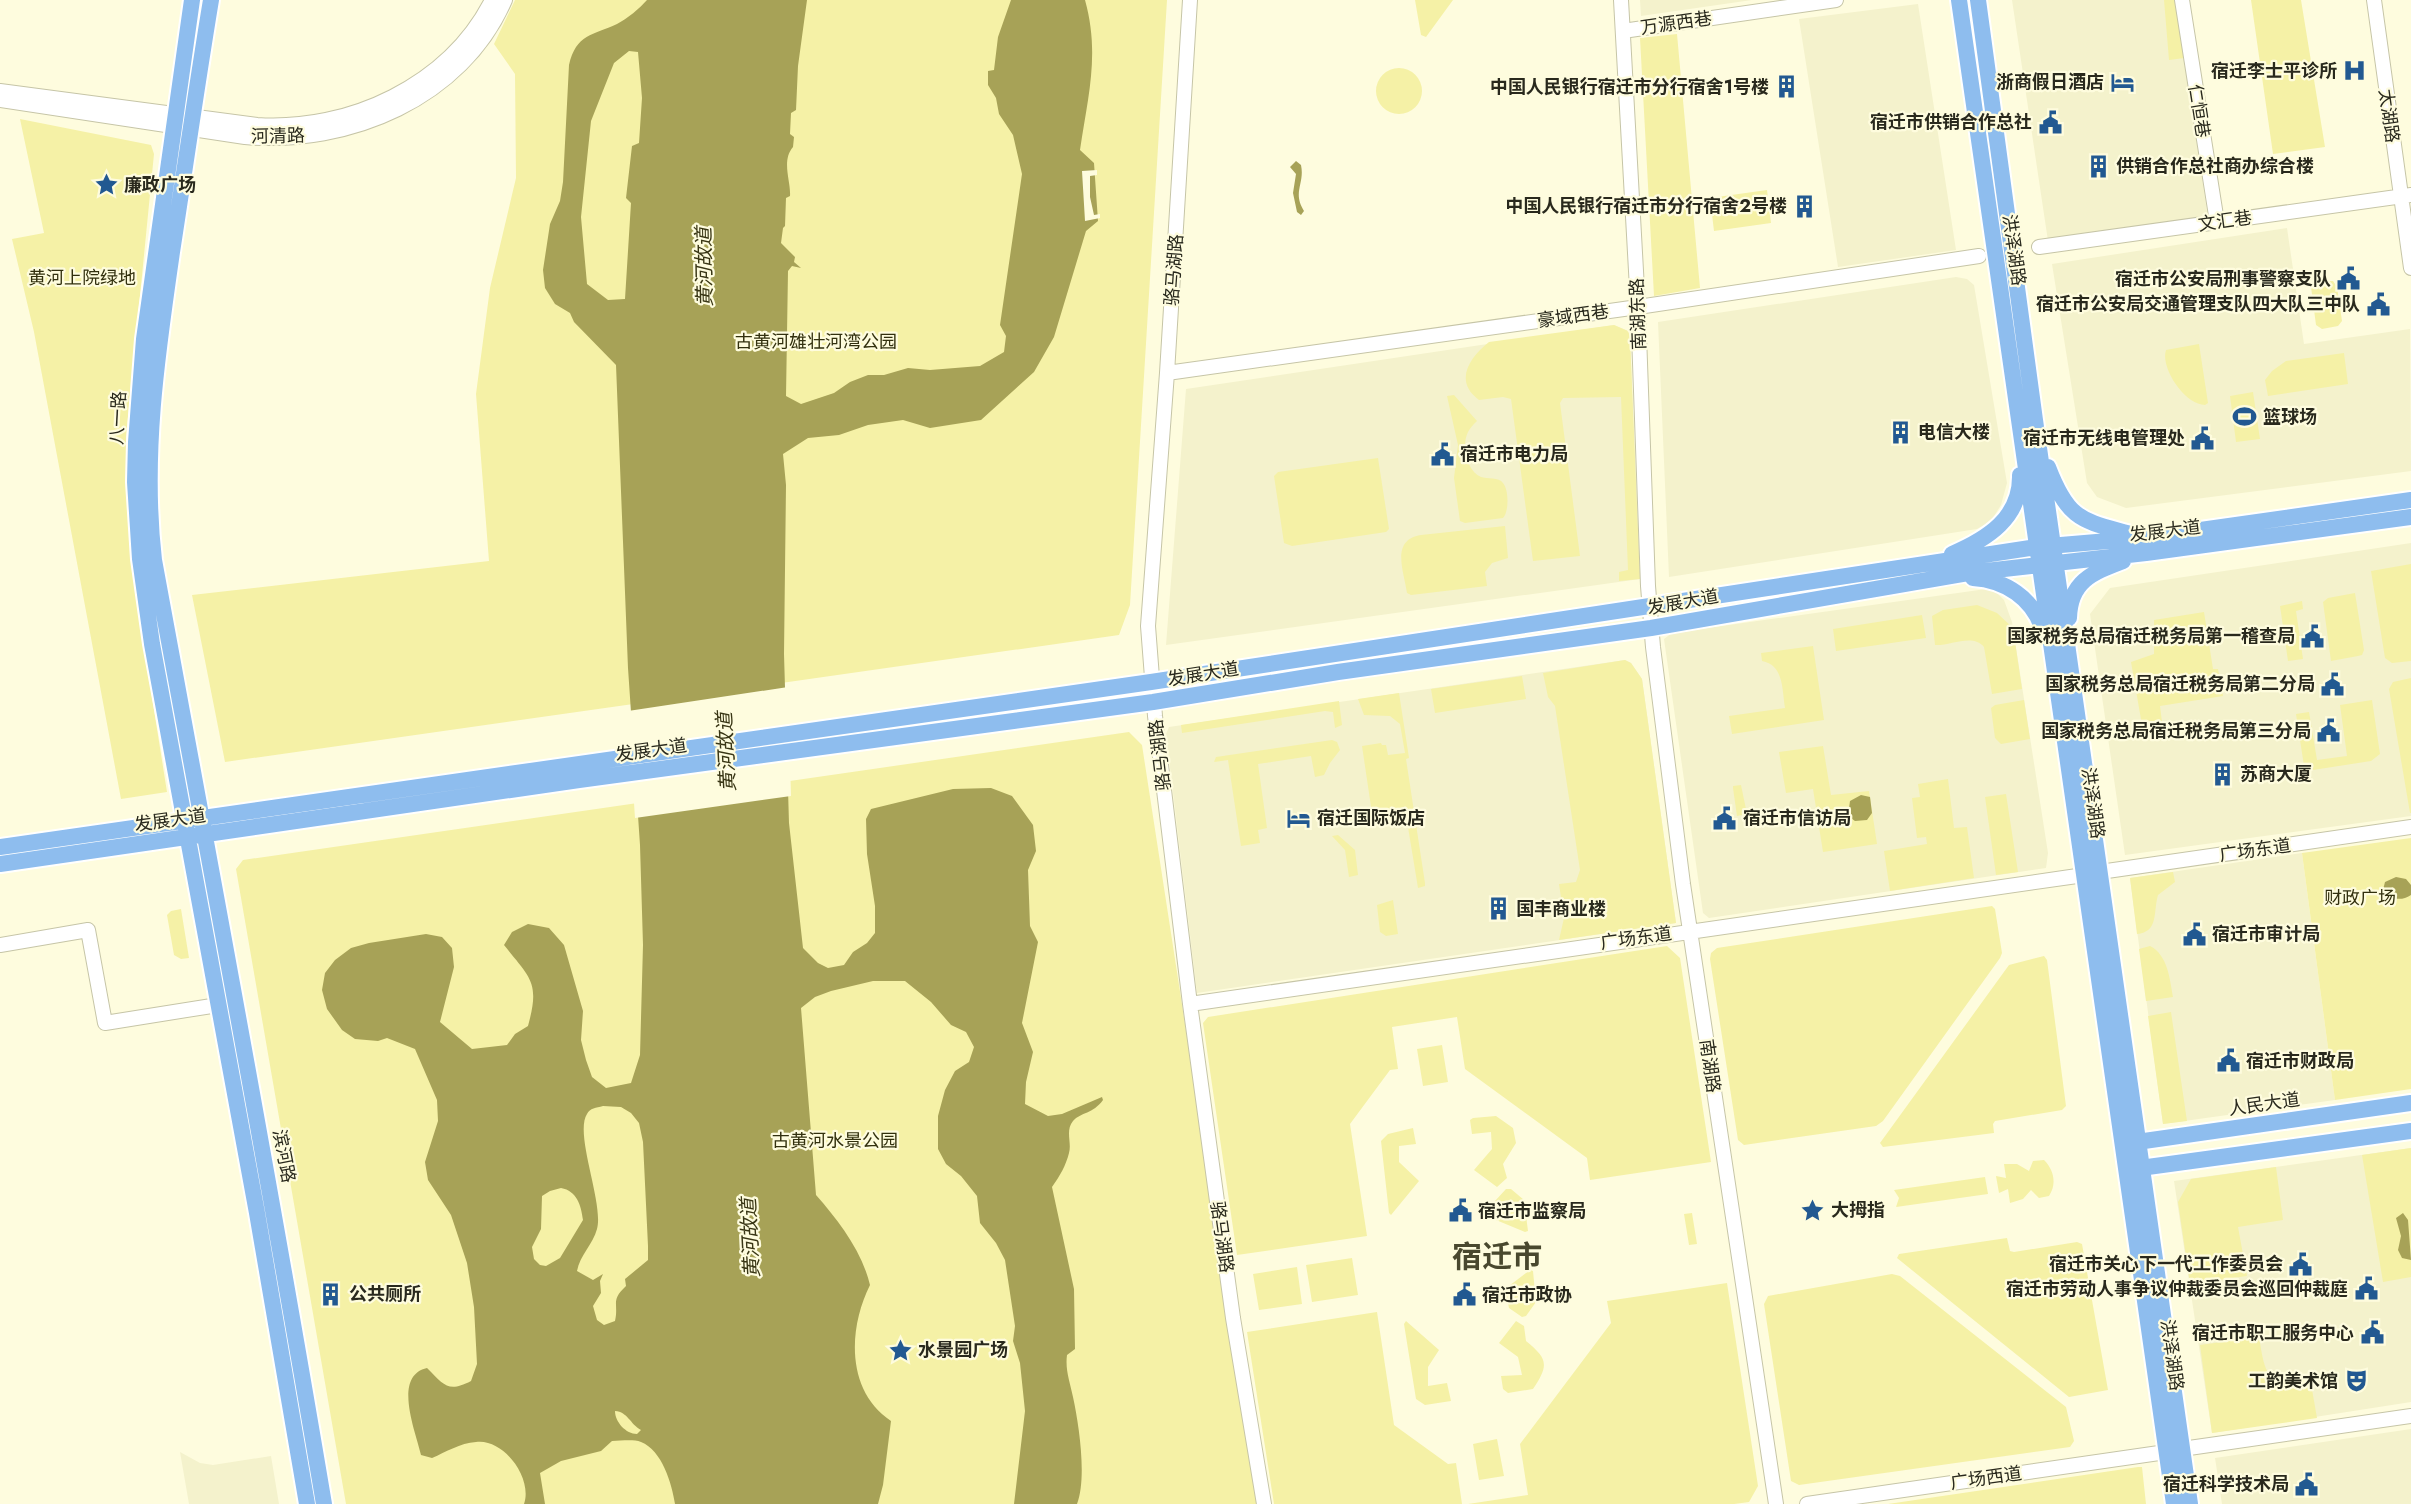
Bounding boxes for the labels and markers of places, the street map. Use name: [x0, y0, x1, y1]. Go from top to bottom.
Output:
place label: 宿迁李士平诊所: [2211, 58, 2337, 84]
hospital icon: 宿迁李士平诊所: [2342, 58, 2368, 84]
place label: 浙商假日酒店: [1996, 69, 2104, 95]
hotel icon: 浙商假日酒店: [2109, 69, 2135, 95]
place label: 中国人民银行宿迁市分行宿舍1号楼: [1490, 74, 1769, 100]
building icon: 中国人民银行宿迁市分行宿舍1号楼: [1774, 74, 1800, 100]
place label: 宿迁市供销合作总社: [1870, 109, 2032, 135]
public building icon: 宿迁市供销合作总社: [2037, 109, 2063, 135]
building icon: 供销合作总社商办综合楼: [2085, 153, 2111, 179]
place label: 供销合作总社商办综合楼: [2116, 153, 2314, 179]
place icon: 廉政广场: [93, 172, 119, 198]
place label: 廉政广场: [124, 172, 196, 198]
place label: 中国人民银行宿迁市分行宿舍2号楼: [1505, 193, 1787, 219]
building icon: 中国人民银行宿迁市分行宿舍2号楼: [1792, 193, 1818, 219]
place label: 宿迁市公安局刑事警察支队: [2115, 266, 2331, 292]
public building icon: 宿迁市公安局刑事警察支队: [2336, 266, 2362, 292]
place label: 宿迁市公安局交通管理支队四大队三中队: [2036, 291, 2360, 317]
public building icon: 宿迁市公安局交通管理支队四大队三中队: [2365, 291, 2391, 317]
sports icon: 篮球场: [2232, 404, 2258, 430]
place label: 篮球场: [2263, 404, 2317, 430]
building icon: 电信大楼: [1887, 419, 1913, 445]
place label: 电信大楼: [1918, 419, 1990, 445]
place label: 宿迁市无线电管理处: [2023, 425, 2185, 451]
public building icon: 宿迁市无线电管理处: [2190, 425, 2216, 451]
public building icon: 宿迁市电力局: [1429, 441, 1455, 467]
place label: 宿迁市电力局: [1460, 441, 1568, 467]
place label: 国家税务总局宿迁税务局第一稽查局: [2007, 623, 2295, 649]
public building icon: 国家税务总局宿迁税务局第一稽查局: [2300, 623, 2326, 649]
place label: 国家税务总局宿迁税务局第二分局: [2045, 671, 2315, 697]
public building icon: 国家税务总局宿迁税务局第二分局: [2320, 671, 2346, 697]
place label: 国家税务总局宿迁税务局第三分局: [2041, 718, 2311, 744]
public building icon: 国家税务总局宿迁税务局第三分局: [2316, 718, 2342, 744]
building icon: 苏商大厦: [2209, 761, 2235, 787]
place label: 苏商大厦: [2240, 761, 2312, 787]
hotel icon: 宿迁国际饭店: [1286, 805, 1312, 831]
place label: 宿迁国际饭店: [1317, 805, 1425, 831]
public building icon: 宿迁市信访局: [1712, 805, 1738, 831]
place label: 宿迁市信访局: [1743, 805, 1851, 831]
building icon: 国丰商业楼: [1485, 896, 1511, 922]
place label: 国丰商业楼: [1516, 896, 1606, 922]
public building icon: 宿迁市审计局: [2181, 921, 2207, 947]
place label: 宿迁市审计局: [2212, 921, 2320, 947]
public building icon: 宿迁市财政局: [2215, 1048, 2241, 1074]
place label: 宿迁市财政局: [2246, 1048, 2354, 1074]
place icon: 大拇指: [1800, 1197, 1826, 1223]
place label: 大拇指: [1831, 1197, 1885, 1223]
public building icon: 宿迁市监察局: [1447, 1198, 1473, 1224]
place label: 宿迁市监察局: [1478, 1198, 1586, 1224]
place label: 宿迁市关心下一代工作委员会: [2049, 1251, 2283, 1277]
public building icon: 宿迁市关心下一代工作委员会: [2288, 1251, 2314, 1277]
place label: 宿迁市劳动人事争议仲裁委员会巡回仲裁庭: [2006, 1276, 2348, 1302]
public building icon: 宿迁市劳动人事争议仲裁委员会巡回仲裁庭: [2353, 1276, 2379, 1302]
building icon: 公共厕所: [318, 1281, 344, 1307]
place label: 公共厕所: [349, 1281, 421, 1307]
public building icon: 宿迁市政协: [1451, 1282, 1477, 1308]
place label: 宿迁市政协: [1482, 1282, 1572, 1308]
place label: 宿迁市职工服务中心: [2192, 1320, 2354, 1346]
public building icon: 宿迁市职工服务中心: [2359, 1320, 2385, 1346]
place icon: 水景园广场: [887, 1337, 913, 1363]
place label: 水景园广场: [918, 1337, 1008, 1363]
place label: 工韵美术馆: [2248, 1368, 2338, 1394]
theatre icon: 工韵美术馆: [2343, 1368, 2369, 1394]
place label: 宿迁科学技术局: [2163, 1471, 2289, 1497]
public building icon: 宿迁科学技术局: [2294, 1471, 2320, 1497]

